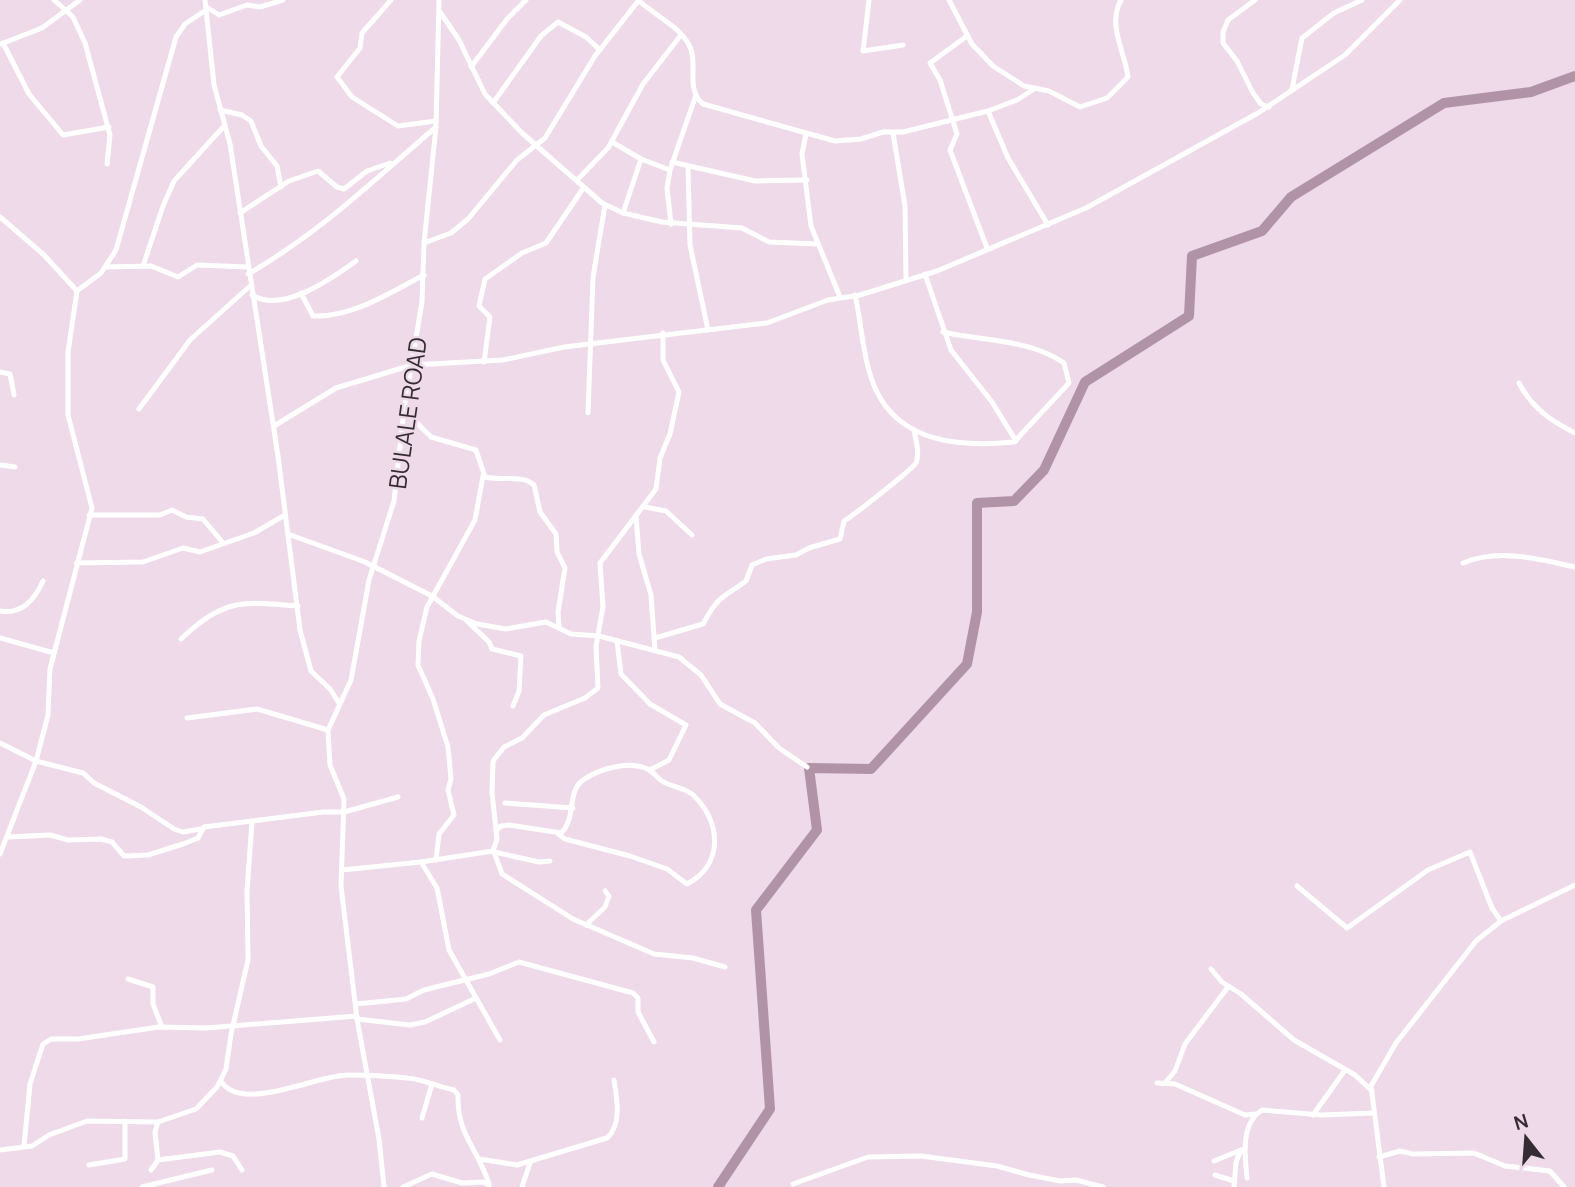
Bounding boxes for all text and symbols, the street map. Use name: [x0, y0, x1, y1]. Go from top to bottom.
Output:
street label: BULALE ROAD: [380, 335, 434, 491]
north arrow: [1491, 1103, 1561, 1173]
text: N: [1511, 1107, 1531, 1136]

